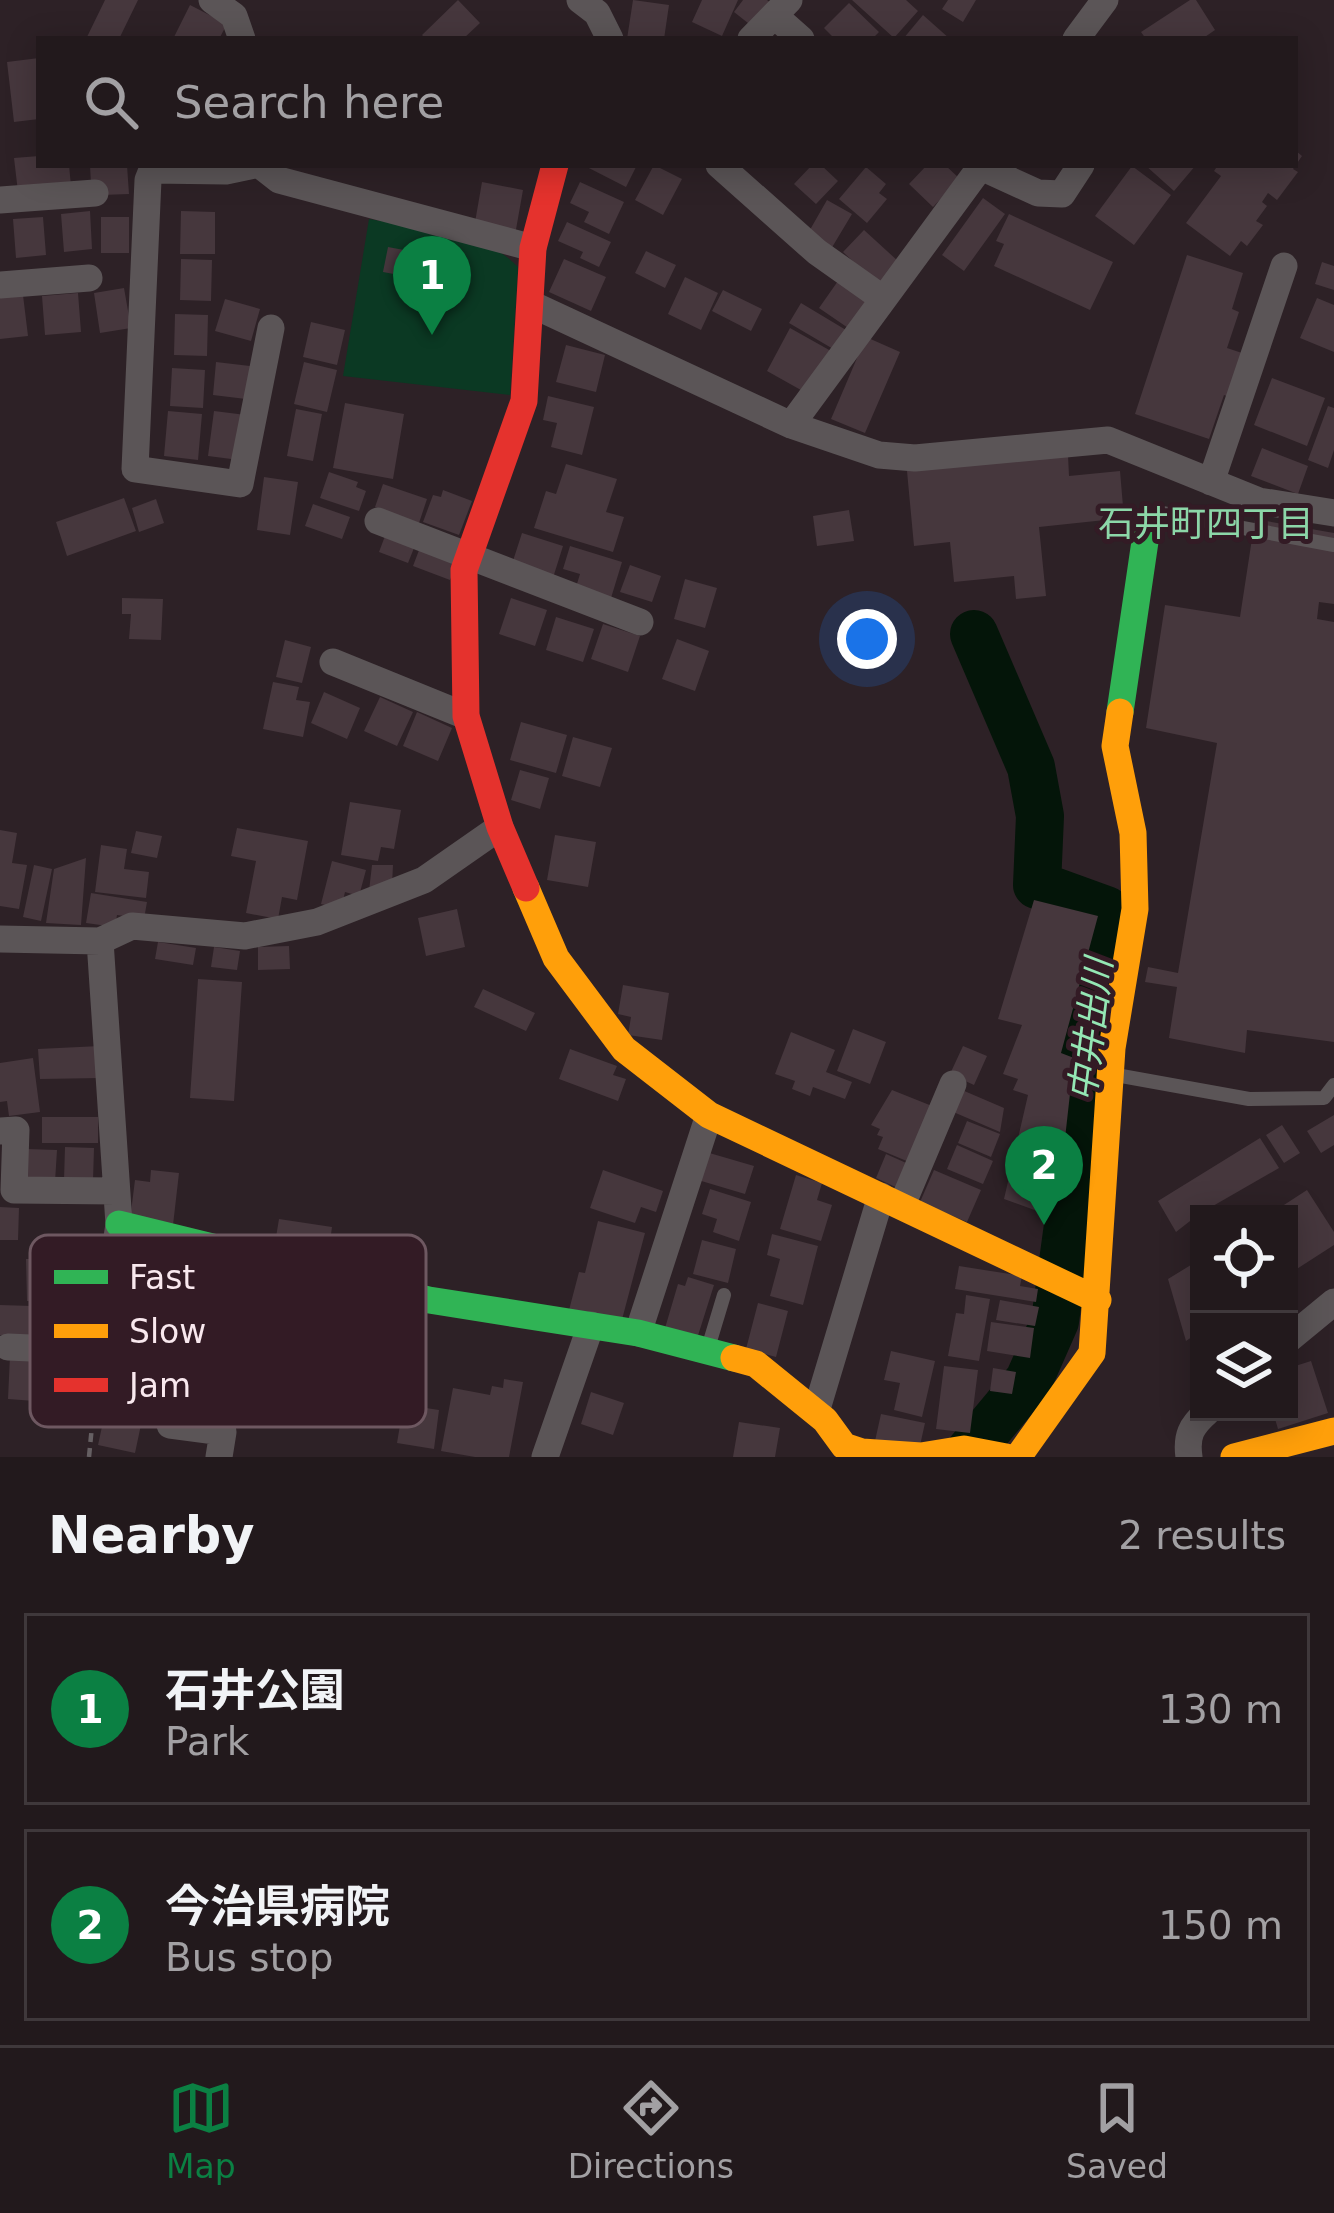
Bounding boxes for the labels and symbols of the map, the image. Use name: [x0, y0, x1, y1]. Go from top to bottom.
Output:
pin: 1: [393, 236, 471, 335]
district label: 石井町四丁目: [1098, 503, 1314, 544]
your location: [837, 609, 897, 669]
water label: 中井出川: [1061, 952, 1120, 1104]
pin: 2: [1005, 1126, 1083, 1225]
legend: [30, 1235, 426, 1427]
text: Fast: [129, 1258, 195, 1297]
text: Slow: [129, 1312, 206, 1351]
text: Jam: [127, 1366, 191, 1405]

